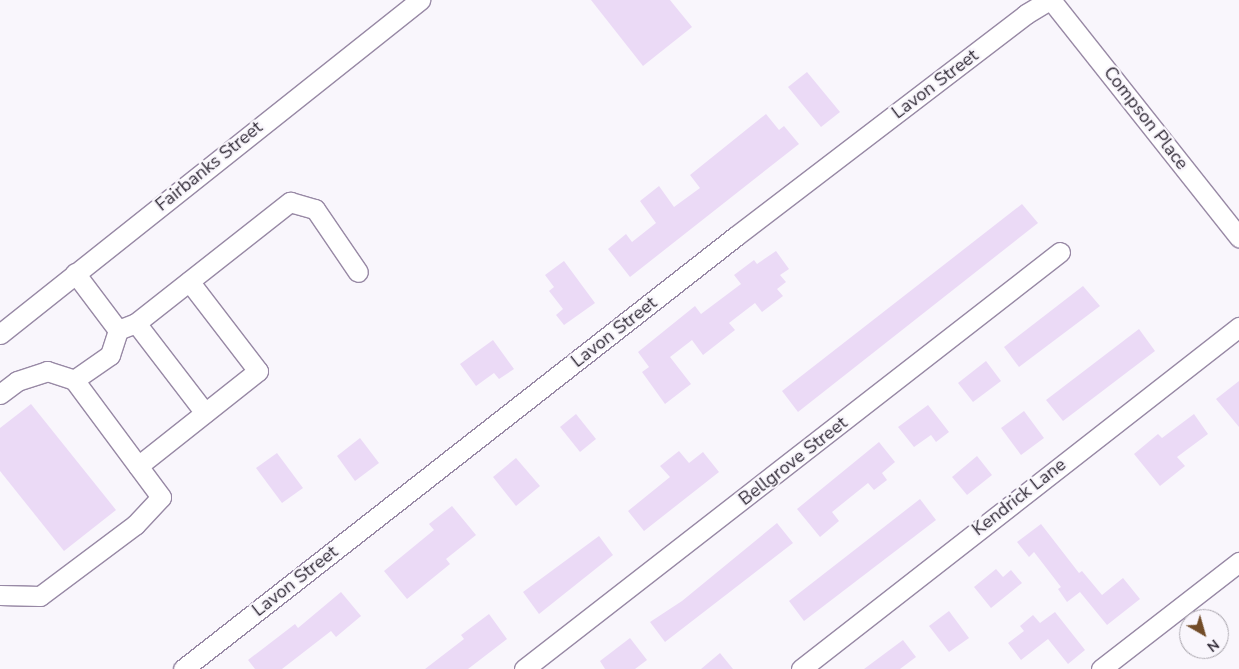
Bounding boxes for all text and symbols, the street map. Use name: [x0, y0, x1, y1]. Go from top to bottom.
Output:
street label: Lavon Street: [888, 45, 982, 123]
street label: Compson Place: [1099, 62, 1193, 174]
street label: Fairbanks Street: [151, 116, 267, 216]
street label: Lavon Street: [567, 292, 661, 372]
street label: Bellgrove Street: [735, 412, 851, 510]
street label: Kendrick Lane: [968, 454, 1070, 540]
street label: Lavon Street: [248, 541, 342, 621]
north arrow: [1179, 609, 1229, 659]
text: N: [1203, 635, 1223, 656]

